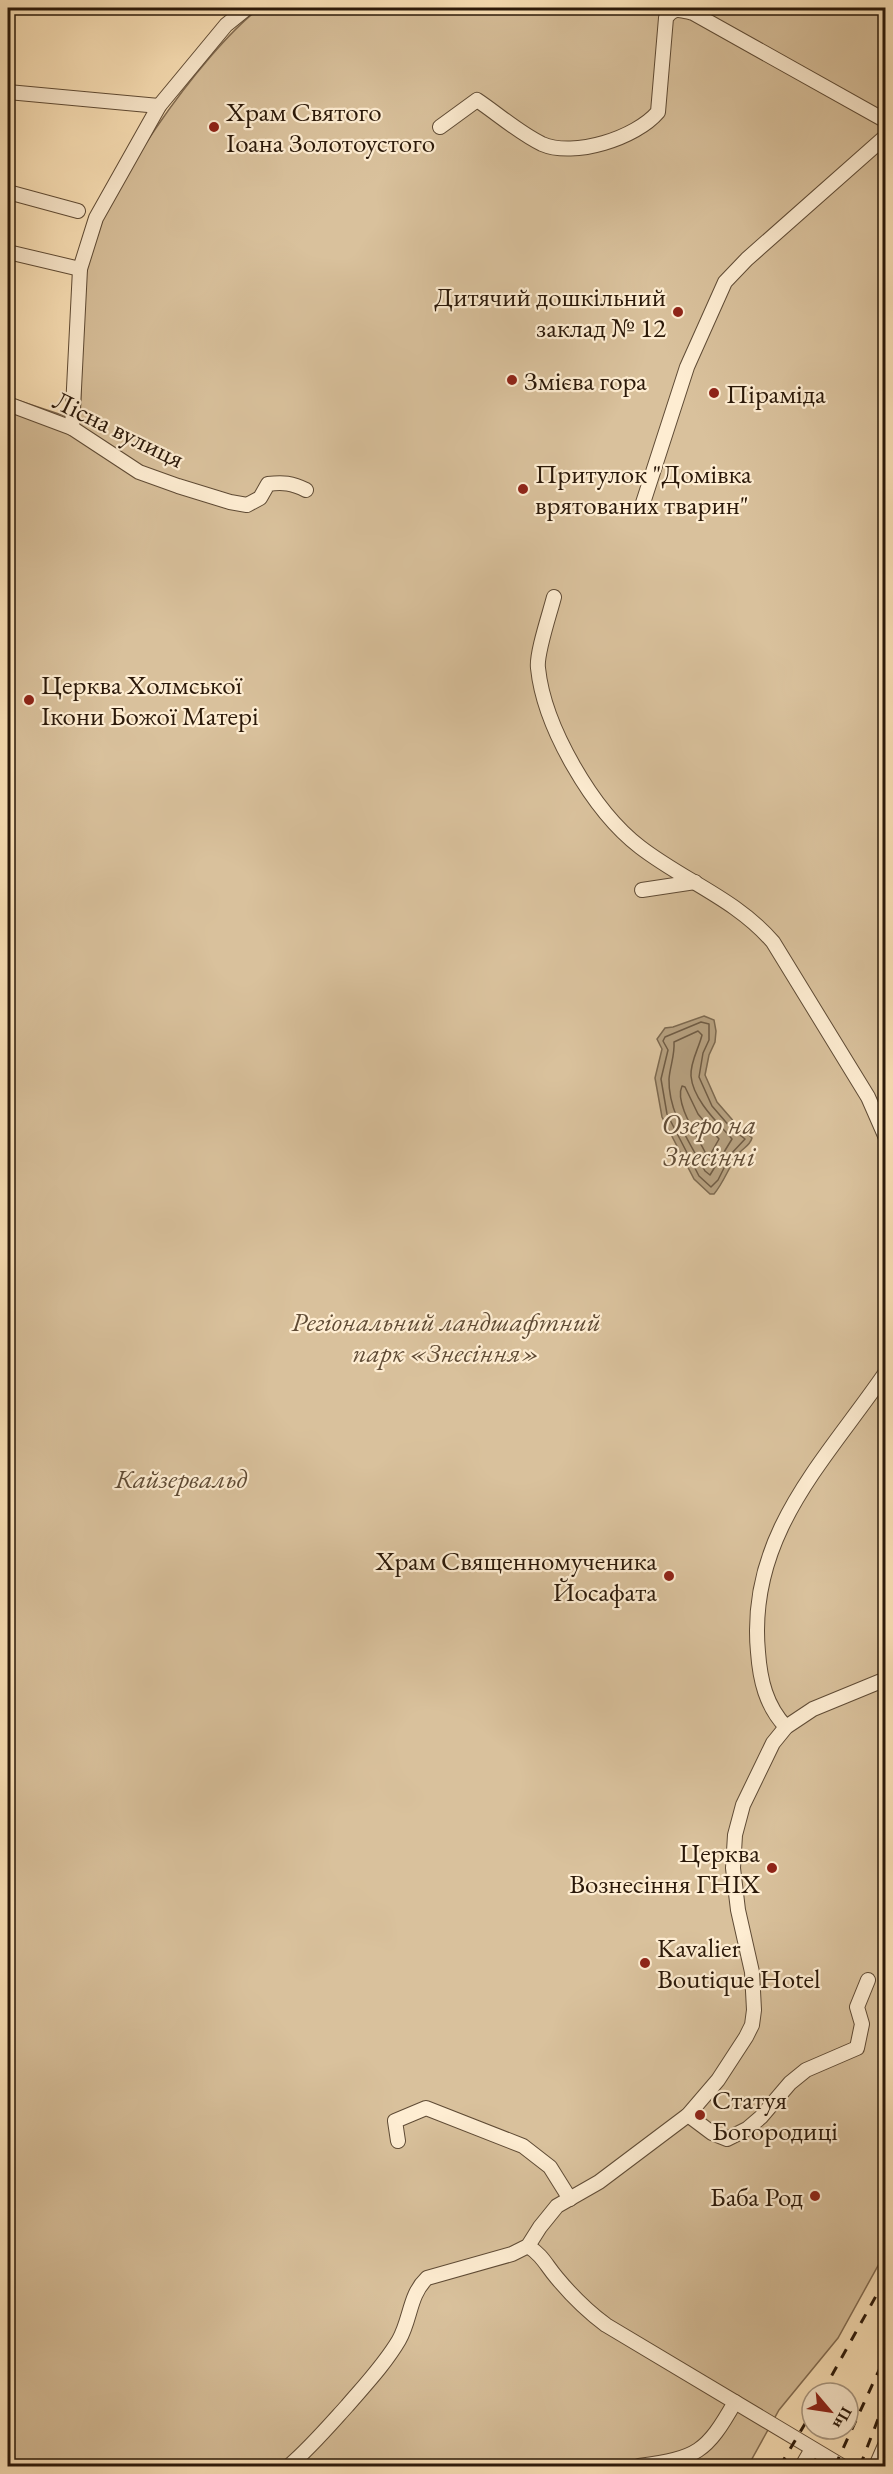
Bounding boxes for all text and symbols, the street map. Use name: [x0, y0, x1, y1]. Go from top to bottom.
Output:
place label: Храм Святого Іоана Золотоустого: [225, 94, 435, 160]
marker: Храм Святого Іоана Золотоустого: [207, 120, 221, 134]
place label: Дитячий дошкільний заклад № 12: [434, 279, 666, 345]
marker: Дитячий дошкільний заклад № 12: [671, 305, 685, 319]
place label: Змієва гора: [524, 363, 647, 398]
marker: Змієва гора: [505, 373, 519, 387]
place label: Піраміда: [726, 376, 826, 411]
street label: Лісна вулиця: [48, 382, 190, 476]
marker: Піраміда: [707, 386, 721, 400]
place label: Притулок "Домівка врятованих тварин": [535, 456, 752, 522]
marker: Притулок "Домівка врятованих тварин": [516, 482, 530, 496]
place label: Церква Холмської Ікони Божої Матері: [41, 667, 259, 733]
marker: Церква Холмської Ікони Божої Матері: [22, 693, 36, 707]
water label: Озеро на Знесінні: [662, 1106, 757, 1174]
park label: Регіональний ландшафтний парк «Знесіння»: [291, 1304, 601, 1370]
park label: Кайзервальд: [114, 1461, 248, 1496]
place label: Храм Священномученика Йосафата: [374, 1543, 657, 1609]
marker: Храм Священномученика Йосафата: [662, 1569, 676, 1583]
place label: Церква Вознесіння ГНІХ: [569, 1835, 760, 1901]
marker: Церква Вознесіння ГНІХ: [765, 1861, 779, 1875]
place label: Kavalier Boutique Hotel: [657, 1930, 821, 1996]
marker: Kavalier Boutique Hotel: [638, 1956, 652, 1970]
place label: Статуя Богородиці: [712, 2082, 838, 2148]
marker: Статуя Богородиці: [693, 2108, 707, 2122]
place label: Баба Род: [710, 2179, 803, 2214]
marker: Баба Род: [808, 2189, 822, 2203]
north arrow: [800, 2381, 860, 2441]
text: Пн: [828, 2403, 857, 2433]

